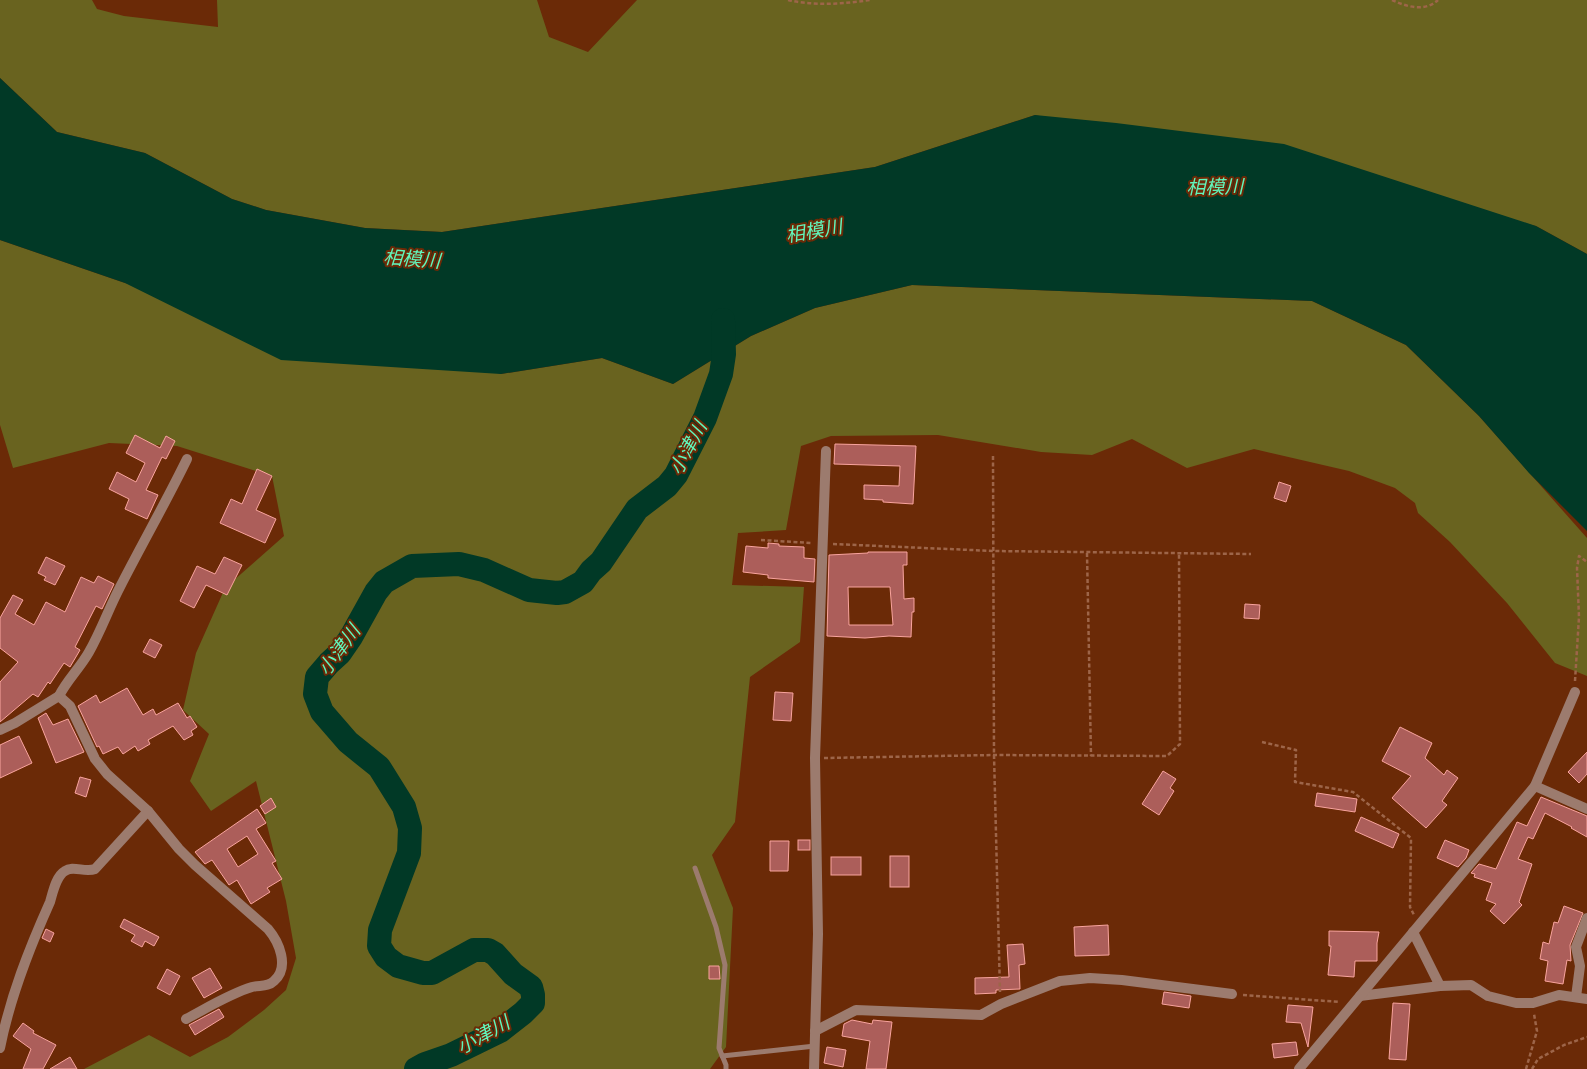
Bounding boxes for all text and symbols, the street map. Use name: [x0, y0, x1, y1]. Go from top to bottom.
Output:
water label: 相模川: [1186, 175, 1246, 199]
water label: 相模川: [784, 214, 846, 247]
water label: 相模川: [383, 246, 443, 273]
water label: 小津川: [664, 416, 712, 479]
water label: 小津川: [313, 619, 366, 680]
water label: 小津川: [452, 1010, 515, 1059]

